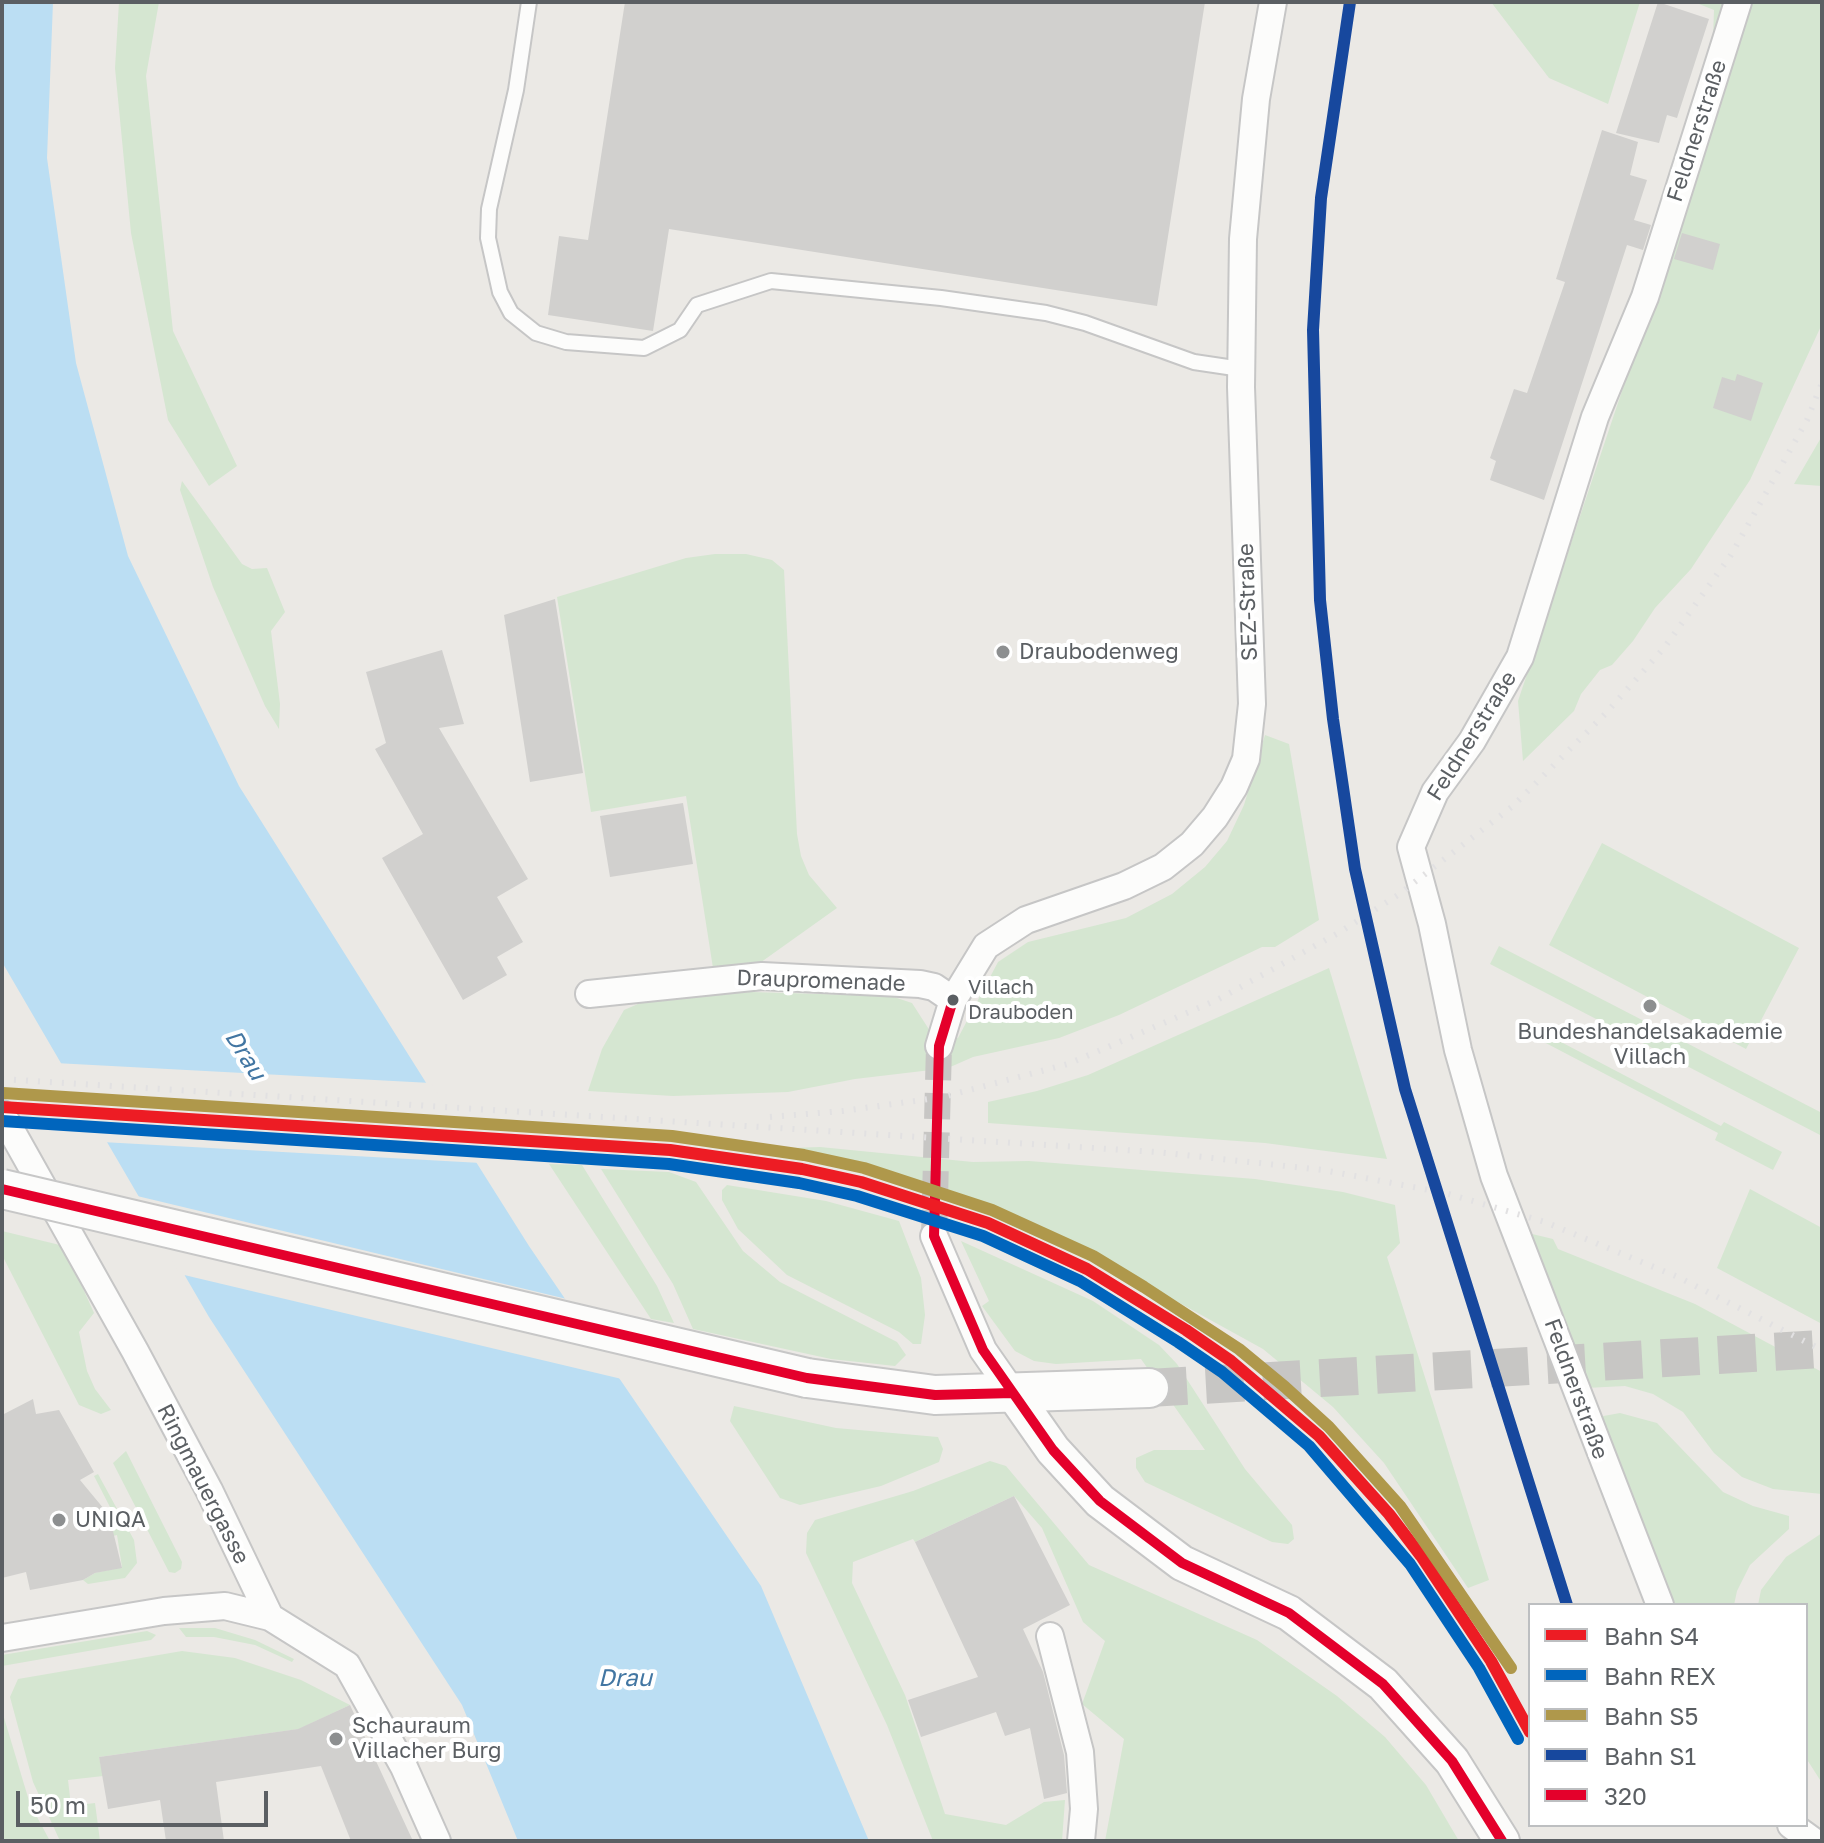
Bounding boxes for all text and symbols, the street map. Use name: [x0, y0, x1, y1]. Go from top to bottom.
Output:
street label: Feldnerstraße: [1662, 57, 1732, 205]
street label: SEZ-Straße: [1233, 543, 1263, 661]
place label: Draubodenweg: [1019, 639, 1179, 665]
marker: Draubodenweg: [994, 643, 1012, 661]
street label: Feldnerstraße: [1422, 666, 1522, 806]
street label: Draupromenade: [736, 965, 906, 997]
place label: Villach Drauboden: [968, 976, 1073, 1023]
marker: Villach Drauboden: [945, 992, 961, 1008]
marker: Bundeshandelsakademie Villach: [1641, 997, 1659, 1015]
place label: Bundeshandelsakademie Villach: [1517, 1019, 1783, 1070]
water label: Drau: [218, 1024, 272, 1086]
street label: Feldnerstraße: [1538, 1315, 1614, 1463]
street label: Ringmauergasse: [151, 1399, 255, 1569]
place label: UNIQA: [75, 1507, 146, 1533]
marker: UNIQA: [50, 1511, 68, 1529]
legend: [1528, 1603, 1808, 1827]
text: Bahn S4: [1604, 1621, 1699, 1650]
text: Bahn REX: [1604, 1661, 1716, 1690]
water label: Drau: [598, 1664, 652, 1692]
text: Bahn S5: [1604, 1701, 1698, 1730]
place label: Schauraum Villacher Burg: [352, 1713, 501, 1764]
marker: Schauraum Villacher Burg: [327, 1730, 345, 1748]
text: Bahn S1: [1604, 1741, 1696, 1770]
scale bar: [20, 1775, 272, 1825]
text: 320: [1604, 1781, 1647, 1810]
text: 50 m: [30, 1790, 86, 1819]

